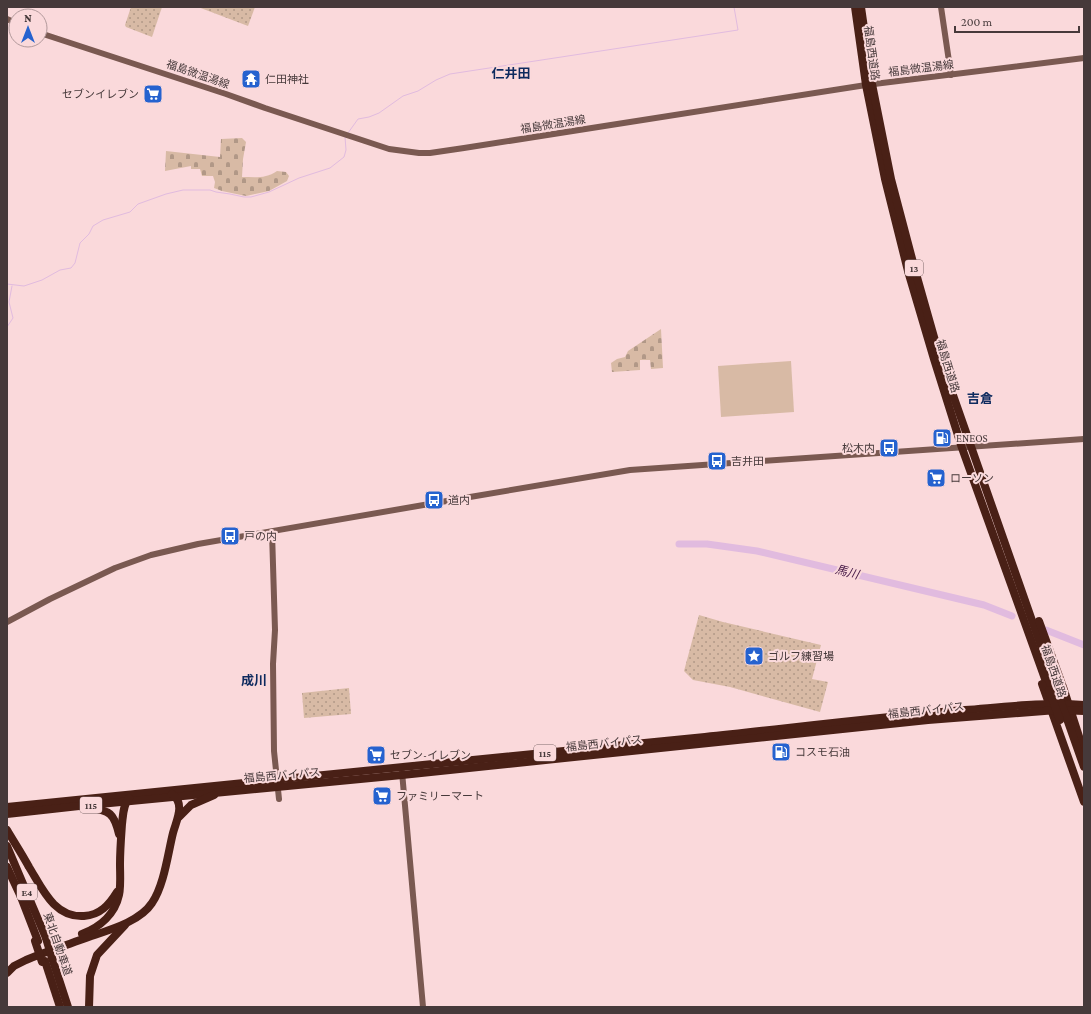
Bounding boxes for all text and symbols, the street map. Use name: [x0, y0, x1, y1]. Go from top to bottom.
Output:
north arrow: [8, 8, 48, 48]
scale bar: [955, 8, 1079, 34]
text: N: [24, 12, 32, 24]
text: 200 m: [961, 15, 993, 29]
street label: 福島西道路: [862, 25, 882, 81]
street label: 福島微温湯線: [165, 58, 231, 90]
street label: 福島微温湯線: [888, 58, 954, 78]
district label: 仁井田: [491, 66, 531, 81]
temple icon: 仁田神社: [240, 68, 262, 90]
place label: 仁田神社: [265, 73, 309, 85]
supermarket icon: セブンイレブン: [142, 83, 164, 105]
place label: セブンイレブン: [62, 88, 139, 100]
street label: 福島微温湯線: [519, 113, 587, 135]
road number: 13: [905, 260, 923, 276]
street label: 福島西道路: [934, 338, 962, 394]
district label: 吉倉: [967, 391, 993, 406]
fuel station icon: ENEOS: [931, 427, 953, 449]
place label: ENEOS: [956, 432, 988, 444]
bus stop icon: 松木内: [878, 437, 900, 459]
place label: 松木内: [842, 442, 875, 454]
bus stop icon: 吉井田: [706, 450, 728, 472]
place label: 吉井田: [731, 455, 764, 467]
supermarket icon: ローソン: [925, 467, 947, 489]
place label: ローソン: [950, 472, 994, 484]
bus stop icon: 道内: [423, 489, 445, 511]
place label: 道内: [448, 494, 470, 506]
bus stop icon: 戸の内: [219, 525, 241, 547]
place label: 戸の内: [244, 530, 277, 542]
water label: 馬川: [834, 562, 862, 582]
street label: 福島西道路: [1039, 643, 1069, 699]
place icon: ゴルフ練習場: [743, 645, 765, 667]
place label: ゴルフ練習場: [768, 650, 834, 662]
district label: 成川: [241, 673, 267, 688]
street label: 福島西バイパス: [887, 700, 965, 720]
street label: 福島西バイパス: [565, 733, 643, 753]
fuel station icon: コスモ石油: [770, 741, 792, 763]
supermarket icon: セブン-イレブン: [365, 744, 387, 766]
road number: 115: [534, 745, 556, 761]
place label: コスモ石油: [795, 746, 850, 758]
place label: セブン-イレブン: [390, 749, 471, 761]
street label: 福島西バイパス: [243, 766, 321, 784]
supermarket icon: ファミリーマート: [371, 785, 393, 807]
place label: ファミリーマート: [396, 790, 484, 802]
road number: 115: [80, 797, 102, 813]
road number: E4: [17, 884, 37, 900]
street label: 東北自動車道: [42, 911, 74, 977]

